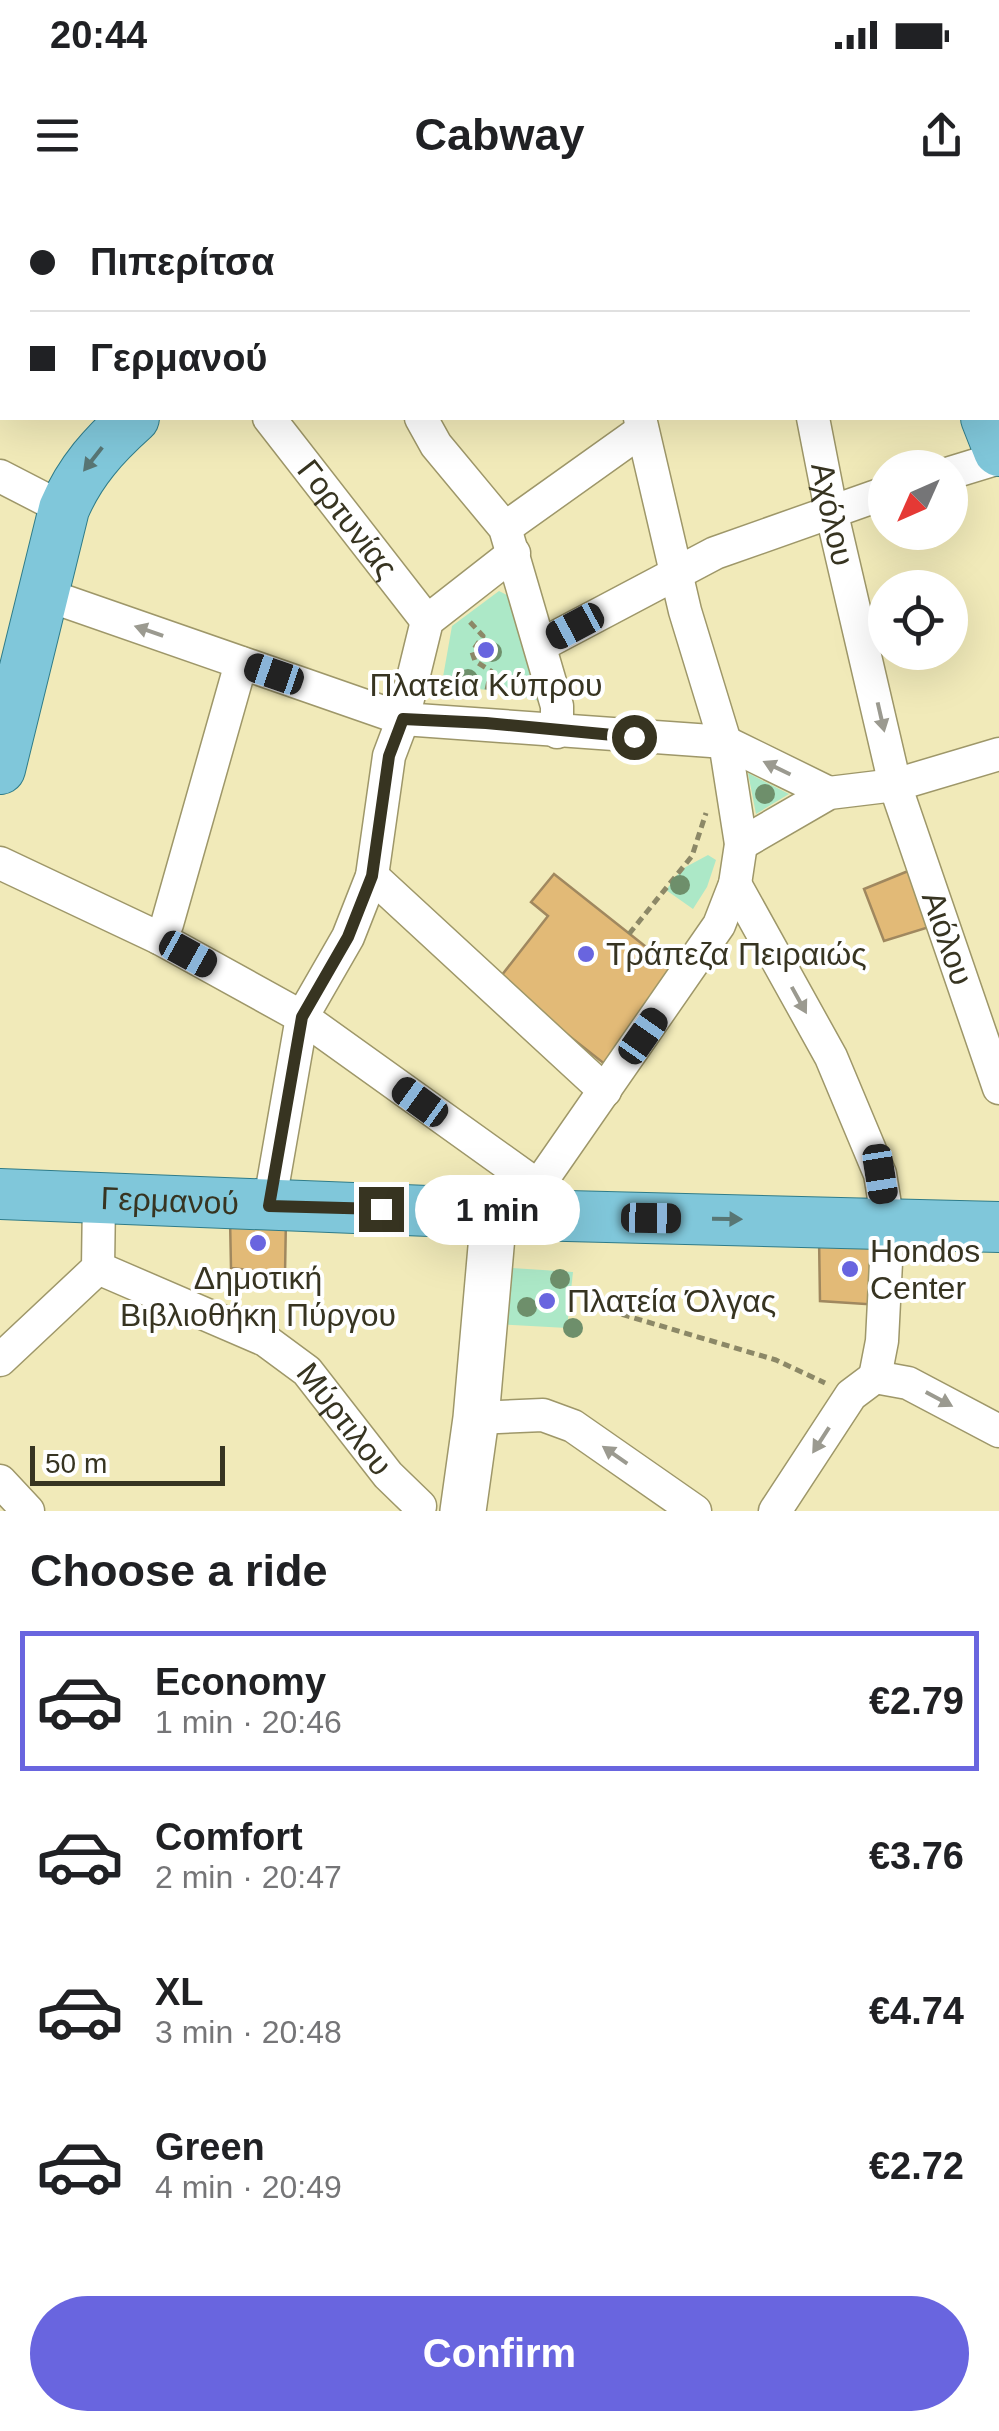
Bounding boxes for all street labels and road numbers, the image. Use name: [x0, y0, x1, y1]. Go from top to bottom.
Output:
street label: Γορτυνίας: [290, 453, 405, 585]
street label: Αχόλου: [804, 459, 861, 569]
street label: Αιόλου: [915, 887, 980, 990]
street label: Γερμανού: [100, 1180, 240, 1221]
street label: Μύρτιλου: [290, 1356, 399, 1482]

